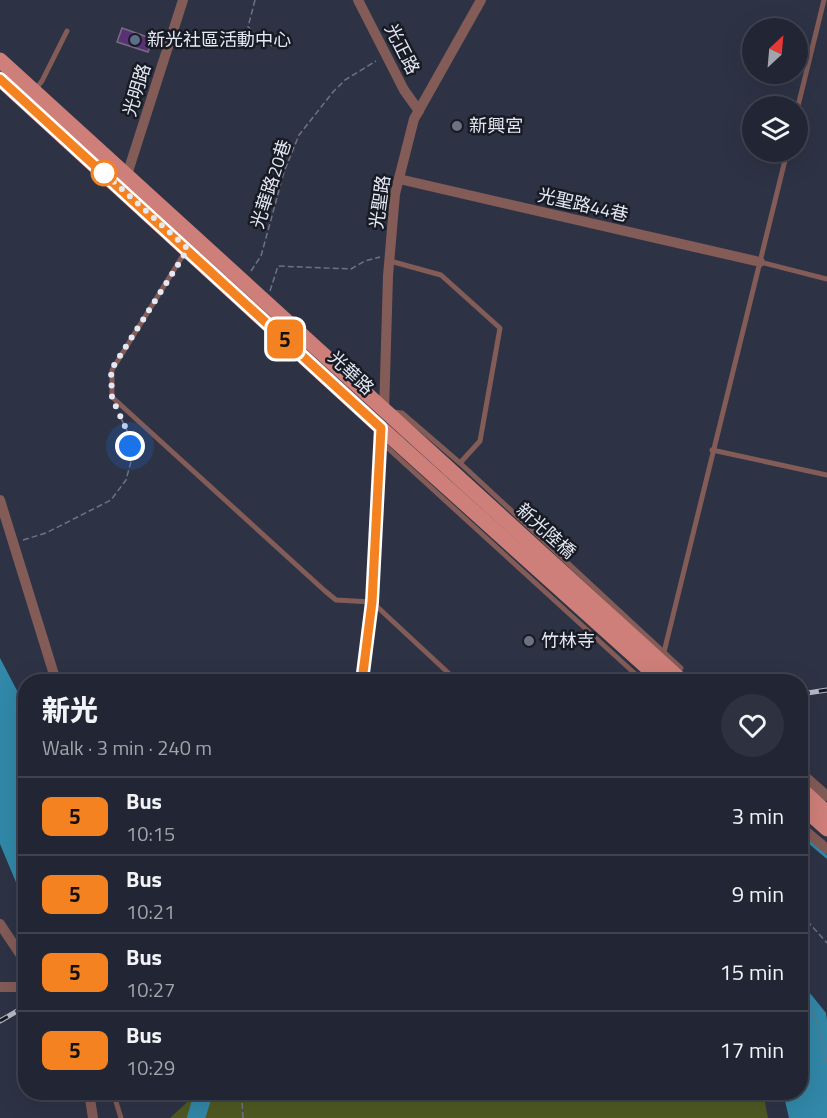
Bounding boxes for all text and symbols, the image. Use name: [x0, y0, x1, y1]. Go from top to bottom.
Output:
north arrow: [742, 18, 808, 84]
map controls: [742, 18, 808, 162]
street label: 光正路: [378, 19, 427, 79]
place label: 新光社區活動中心: [147, 26, 291, 53]
marker: 新光社區活動中心: [128, 33, 142, 47]
street label: 光明路: [116, 60, 157, 120]
button: layers: [742, 96, 808, 162]
place label: 新興宮: [469, 112, 523, 139]
marker: 新興宮: [450, 119, 464, 133]
street label: 光華路20巷: [243, 136, 298, 232]
unlabelled marker: [91, 160, 117, 186]
street label: 光聖路: [362, 173, 397, 231]
street label: 光聖路44巷: [535, 181, 631, 228]
line badge: 5: [266, 320, 304, 358]
text: 5: [279, 323, 291, 355]
street label: 光華路: [322, 344, 380, 401]
your location: [115, 431, 145, 461]
street label: 新光陸橋: [511, 497, 582, 565]
place label: 竹林寺: [541, 627, 595, 654]
marker: 竹林寺: [522, 634, 536, 648]
text: 新光: [42, 688, 98, 731]
button: heart: [721, 694, 784, 757]
text: Walk · 3 min · 240 m: [42, 732, 212, 763]
text: Bus: [126, 784, 162, 818]
text: 3 min: [732, 799, 784, 833]
text: 5: [69, 800, 81, 832]
text: 10:15: [126, 818, 175, 849]
text: Bus: [126, 862, 162, 896]
text: 9 min: [732, 877, 784, 911]
text: 5: [69, 878, 81, 910]
text: 10:21: [126, 896, 175, 927]
text: Bus: [126, 940, 162, 974]
text: 15 min: [719, 955, 784, 989]
text: 5: [69, 956, 81, 988]
text: 10:27: [126, 974, 175, 1005]
text: Bus: [126, 1018, 162, 1052]
text: 17 min: [719, 1033, 784, 1067]
text: 5: [69, 1034, 81, 1066]
text: 10:29: [126, 1052, 175, 1083]

